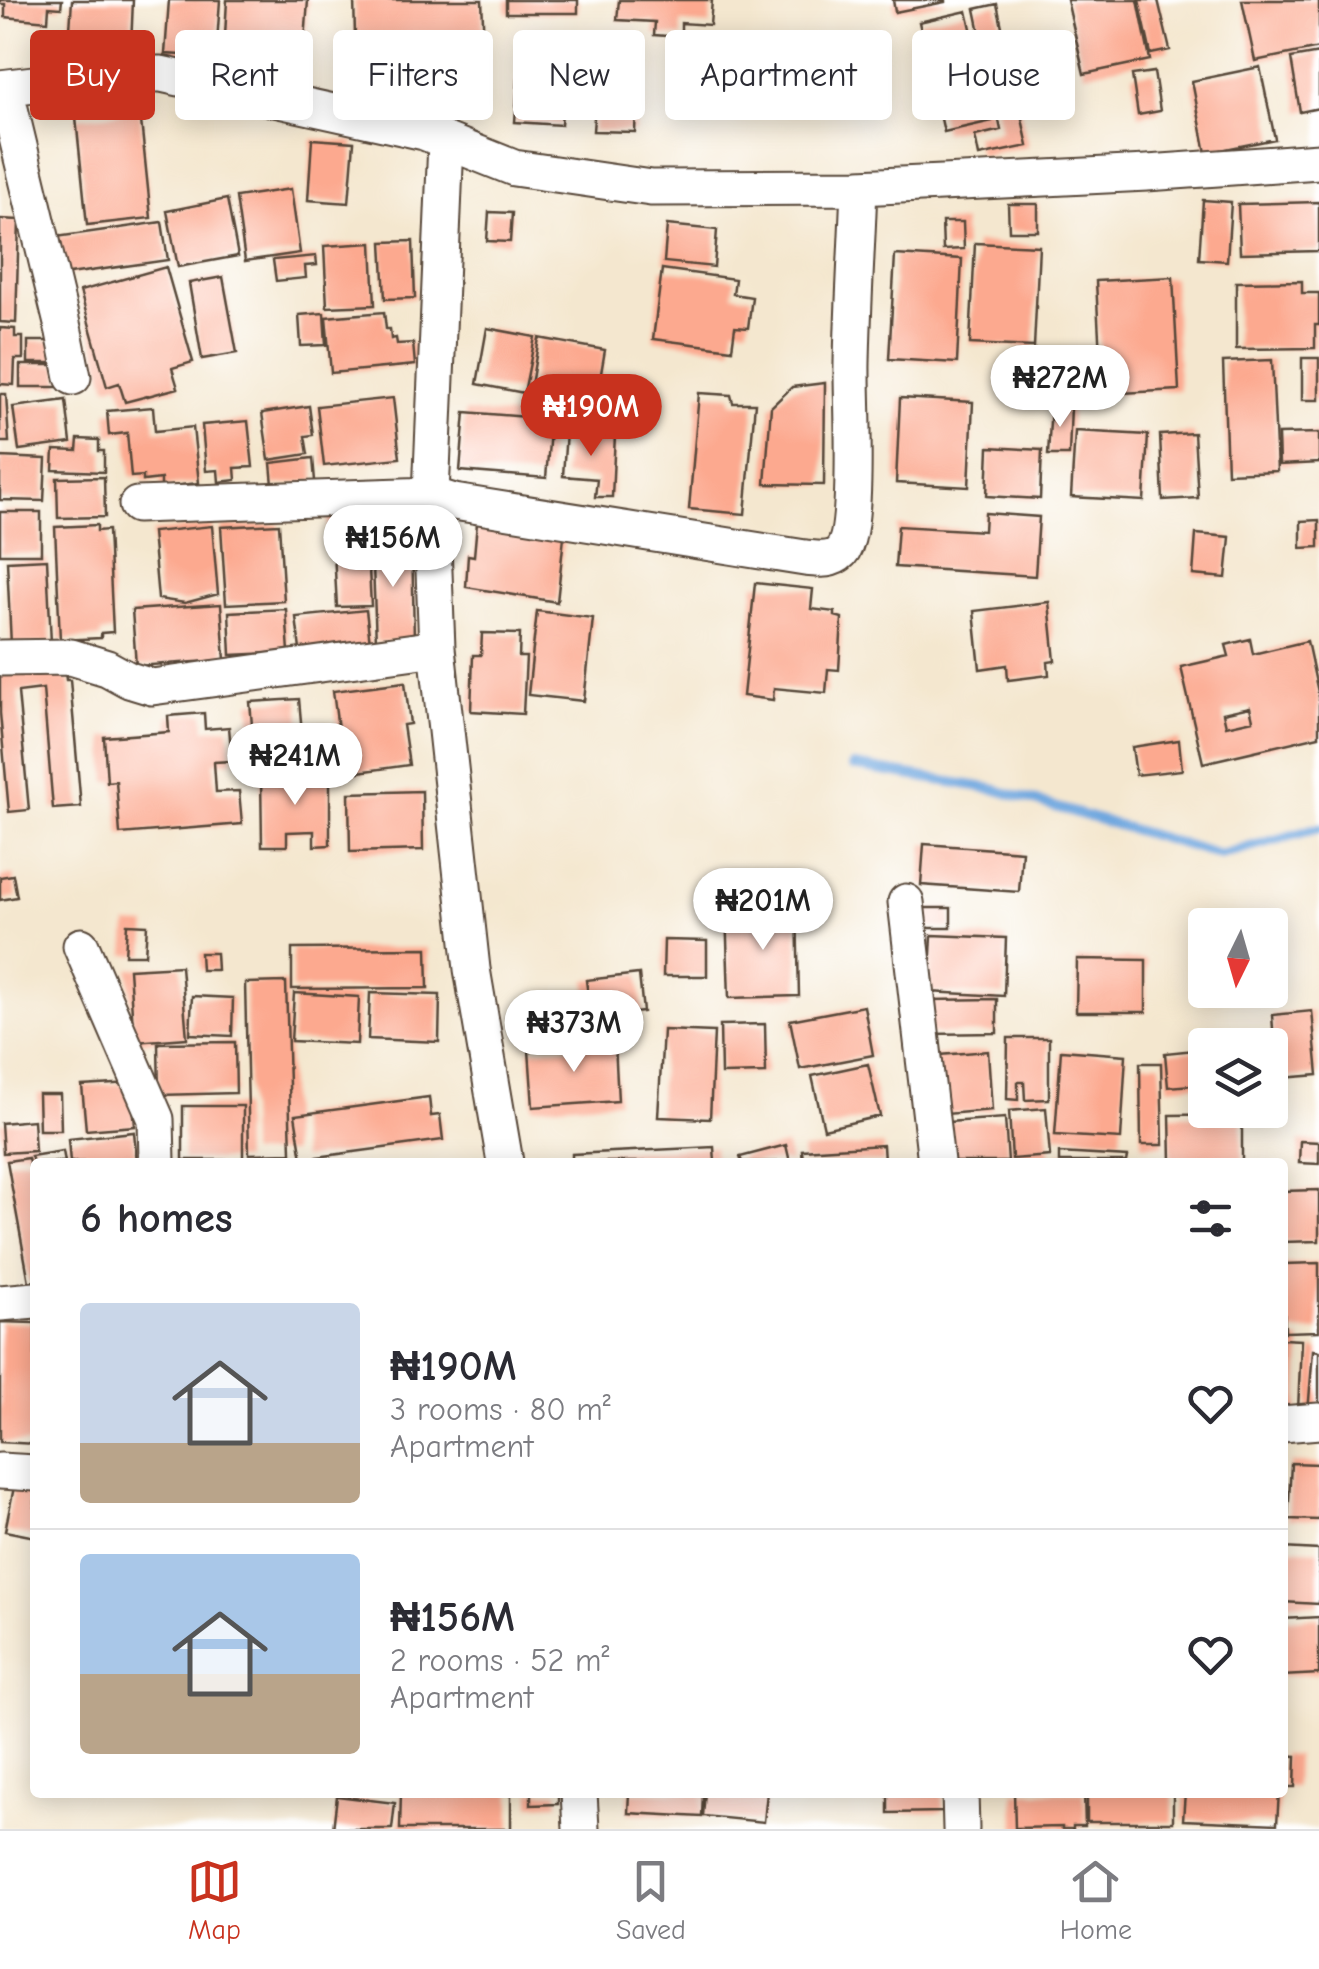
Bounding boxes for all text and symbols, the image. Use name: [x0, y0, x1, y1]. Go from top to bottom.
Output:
chip: Buy: [30, 30, 155, 120]
chip: Rent: [175, 30, 313, 120]
chip: Filters: [333, 30, 493, 120]
chip: New: [513, 30, 645, 120]
chip: Apartment: [665, 30, 892, 120]
chip: House: [912, 30, 1075, 120]
pin: ₦272M: [990, 345, 1130, 430]
text: ₦272M: [1013, 359, 1107, 396]
pin: ₦190M: [521, 374, 661, 459]
text: ₦190M: [543, 388, 639, 425]
pin: ₦156M: [323, 505, 463, 590]
text: ₦156M: [345, 519, 441, 556]
pin: ₦241M: [225, 723, 365, 808]
text: ₦241M: [249, 737, 341, 774]
pin: ₦201M: [693, 868, 833, 953]
text: ₦201M: [715, 882, 811, 919]
north arrow: [1188, 908, 1288, 1008]
map controls: [1188, 908, 1288, 1128]
pin: ₦373M: [504, 990, 644, 1075]
text: ₦373M: [527, 1004, 621, 1041]
button: layers: [1188, 1028, 1288, 1128]
icon: filters: [1183, 1191, 1238, 1246]
text: 6 homes: [80, 1194, 233, 1243]
text: ₦190M: [390, 1342, 517, 1391]
icon: home: [160, 1343, 280, 1463]
icon: heart: [1183, 1376, 1238, 1431]
text: 3 rooms · 80 m²: [390, 1391, 611, 1428]
text: Apartment: [390, 1428, 533, 1465]
text: ₦156M: [390, 1593, 515, 1642]
icon: home: [160, 1594, 280, 1714]
icon: heart: [1183, 1627, 1238, 1682]
text: 2 rooms · 52 m²: [390, 1642, 609, 1679]
text: Apartment: [390, 1679, 533, 1716]
tab: Map: [187, 1854, 242, 1946]
tab: Saved: [616, 1854, 686, 1946]
tab: Home: [1060, 1854, 1132, 1946]

